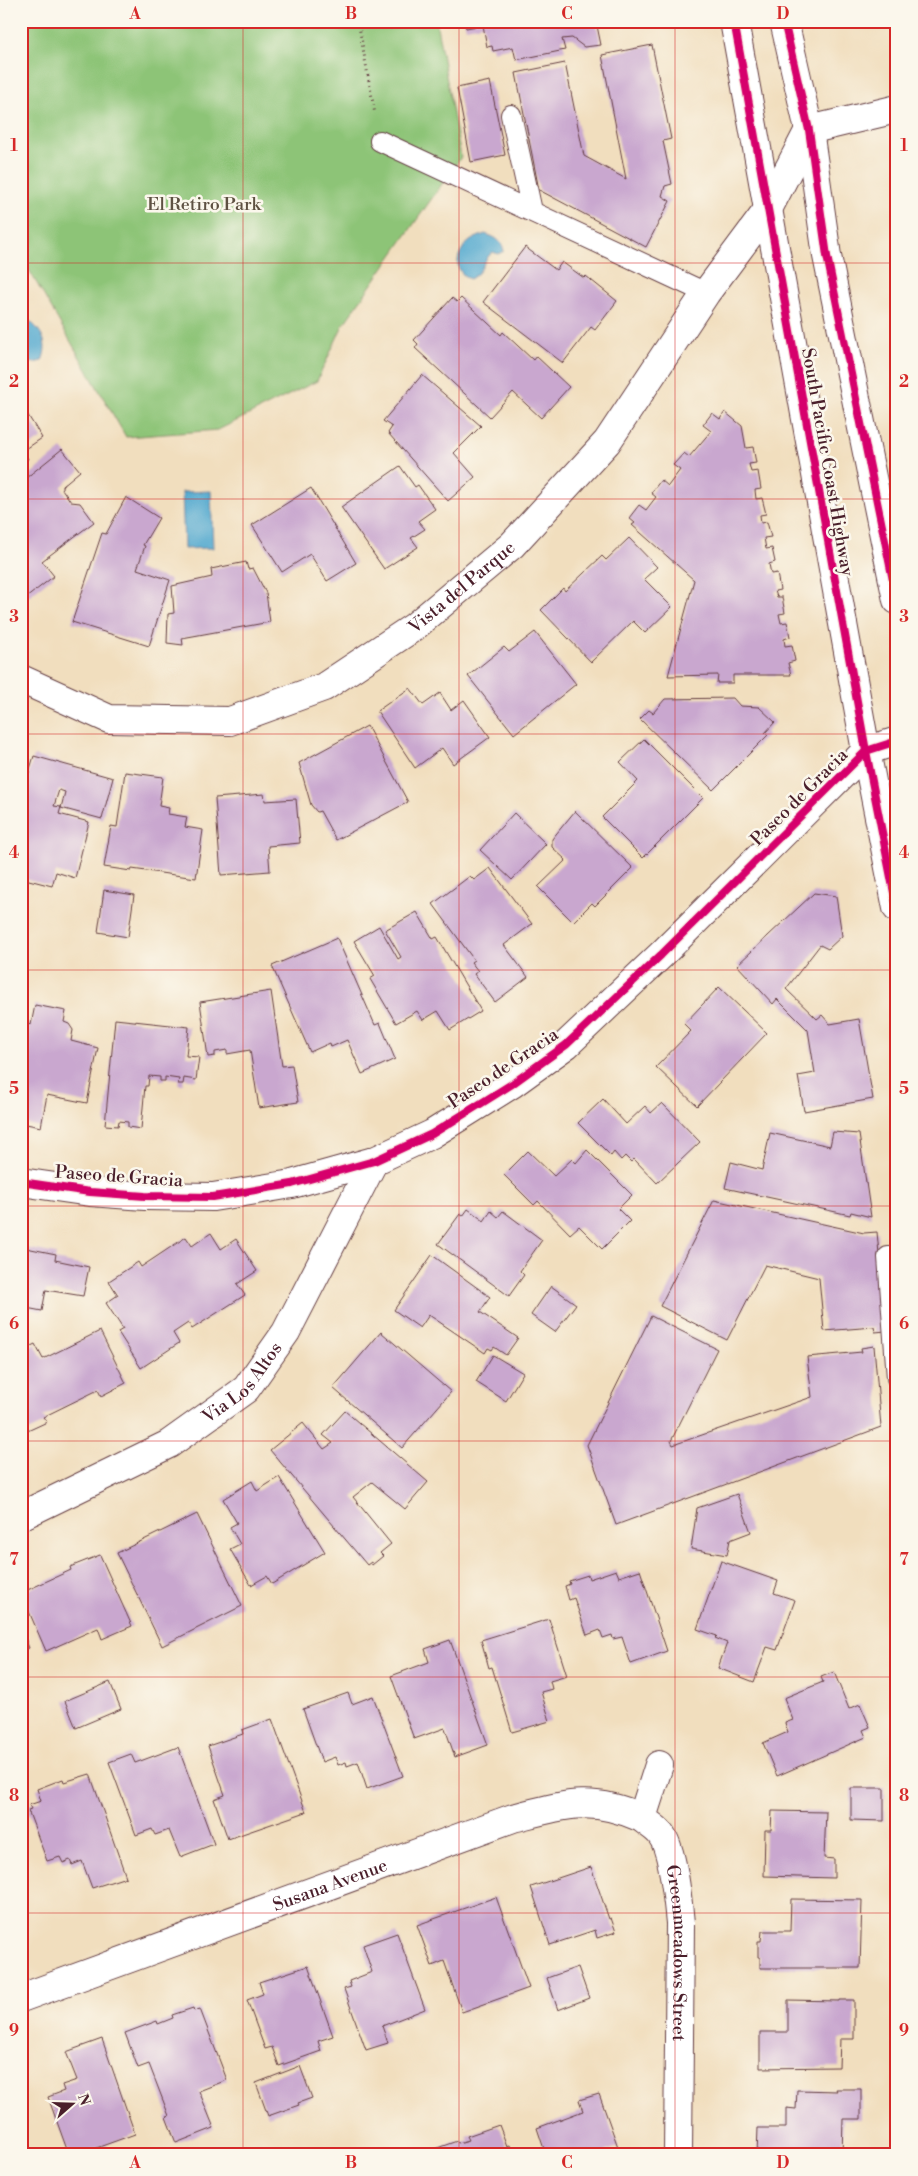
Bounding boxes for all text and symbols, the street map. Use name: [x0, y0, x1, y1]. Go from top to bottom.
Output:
text: A: [128, 4, 141, 24]
text: B: [345, 4, 357, 24]
text: C: [561, 4, 573, 24]
text: D: [777, 4, 790, 24]
text: 1: [10, 136, 18, 156]
text: 1: [900, 136, 908, 156]
park label: El Retiro Park: [147, 193, 263, 216]
street label: South Pacific Coast Highway: [796, 346, 859, 578]
text: 2: [9, 372, 19, 392]
text: 2: [899, 372, 909, 392]
street label: Vista del Parque: [403, 536, 520, 639]
text: 3: [9, 607, 19, 627]
text: 3: [899, 607, 909, 627]
street label: Paseo de Gracia: [746, 743, 854, 851]
text: 4: [9, 843, 20, 863]
text: 4: [899, 843, 910, 863]
street label: Paseo de Gracia: [444, 1022, 564, 1114]
text: 5: [9, 1079, 19, 1099]
text: 5: [899, 1079, 909, 1099]
street label: Paseo de Gracia: [54, 1161, 185, 1193]
text: 6: [9, 1314, 19, 1334]
text: 6: [899, 1314, 909, 1334]
street label: Via Los Altos: [197, 1338, 287, 1429]
text: 7: [9, 1550, 19, 1570]
text: 7: [899, 1550, 909, 1570]
text: 8: [9, 1786, 19, 1806]
text: 8: [899, 1786, 909, 1806]
street label: Susana Avenue: [270, 1854, 391, 1917]
street label: Greenmeadows Street: [660, 1863, 692, 2042]
text: 9: [9, 2021, 19, 2041]
text: 9: [899, 2021, 909, 2041]
north arrow: [48, 2078, 98, 2128]
text: N: [73, 2092, 94, 2108]
text: A: [128, 2153, 141, 2173]
text: B: [345, 2153, 357, 2173]
text: C: [561, 2153, 573, 2173]
text: D: [777, 2153, 790, 2173]

